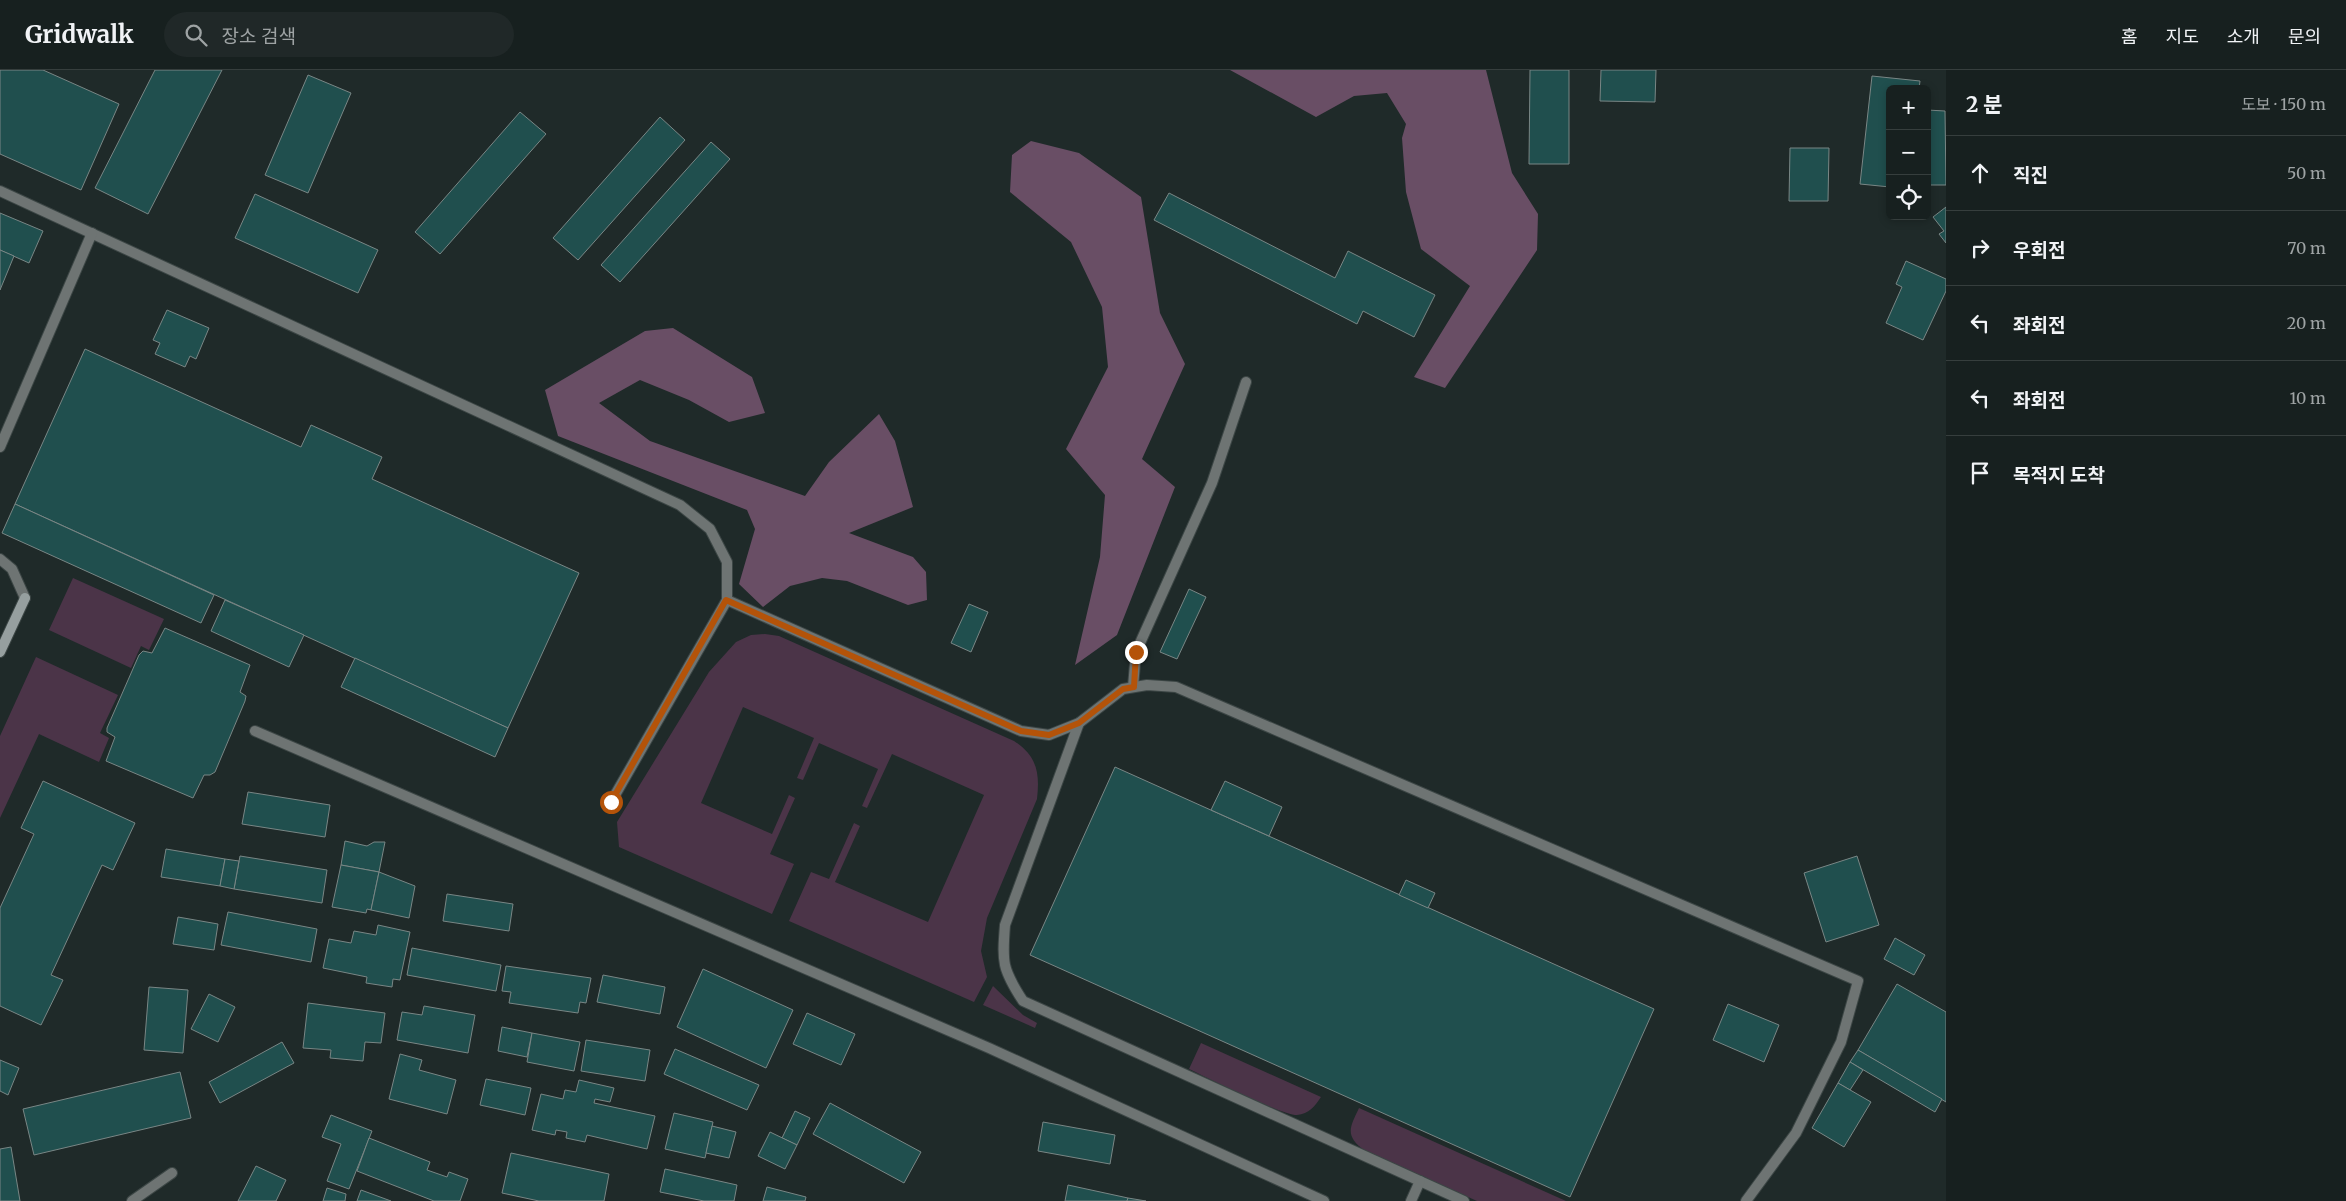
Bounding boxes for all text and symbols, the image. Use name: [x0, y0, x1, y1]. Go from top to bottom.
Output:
search box: [164, 12, 514, 57]
text: Gridwalk: [25, 19, 134, 50]
icon: search: [182, 21, 210, 49]
text: 장소 검색: [222, 24, 296, 48]
text: 홈: [2121, 25, 2138, 48]
text: 지도: [2166, 25, 2199, 48]
text: 소개: [2227, 25, 2260, 48]
text: 문의: [2288, 25, 2321, 48]
map controls: [1886, 85, 1931, 220]
button: +: [1886, 85, 1931, 130]
text: 2 분: [1966, 91, 2003, 118]
text: 도보 · 150 m: [2241, 94, 2326, 114]
button: −: [1886, 130, 1931, 175]
icon: ahead: [1966, 159, 1994, 187]
text: 직진: [2013, 163, 2048, 187]
text: 50 m: [2287, 163, 2326, 183]
button: locate: [1886, 175, 1931, 220]
icon: right: [1966, 234, 1994, 262]
text: 우회전: [2013, 238, 2065, 262]
text: 70 m: [2287, 238, 2326, 258]
icon: left: [1966, 309, 1994, 337]
text: 좌회전: [2013, 313, 2065, 337]
text: 20 m: [2287, 313, 2326, 333]
icon: left: [1966, 384, 1994, 412]
text: 좌회전: [2013, 388, 2065, 412]
text: 10 m: [2289, 388, 2326, 408]
icon: arrive: [1966, 459, 1994, 487]
text: 목적지 도착: [2013, 463, 2105, 487]
route end: [1125, 641, 1148, 664]
route start: [600, 791, 623, 814]

